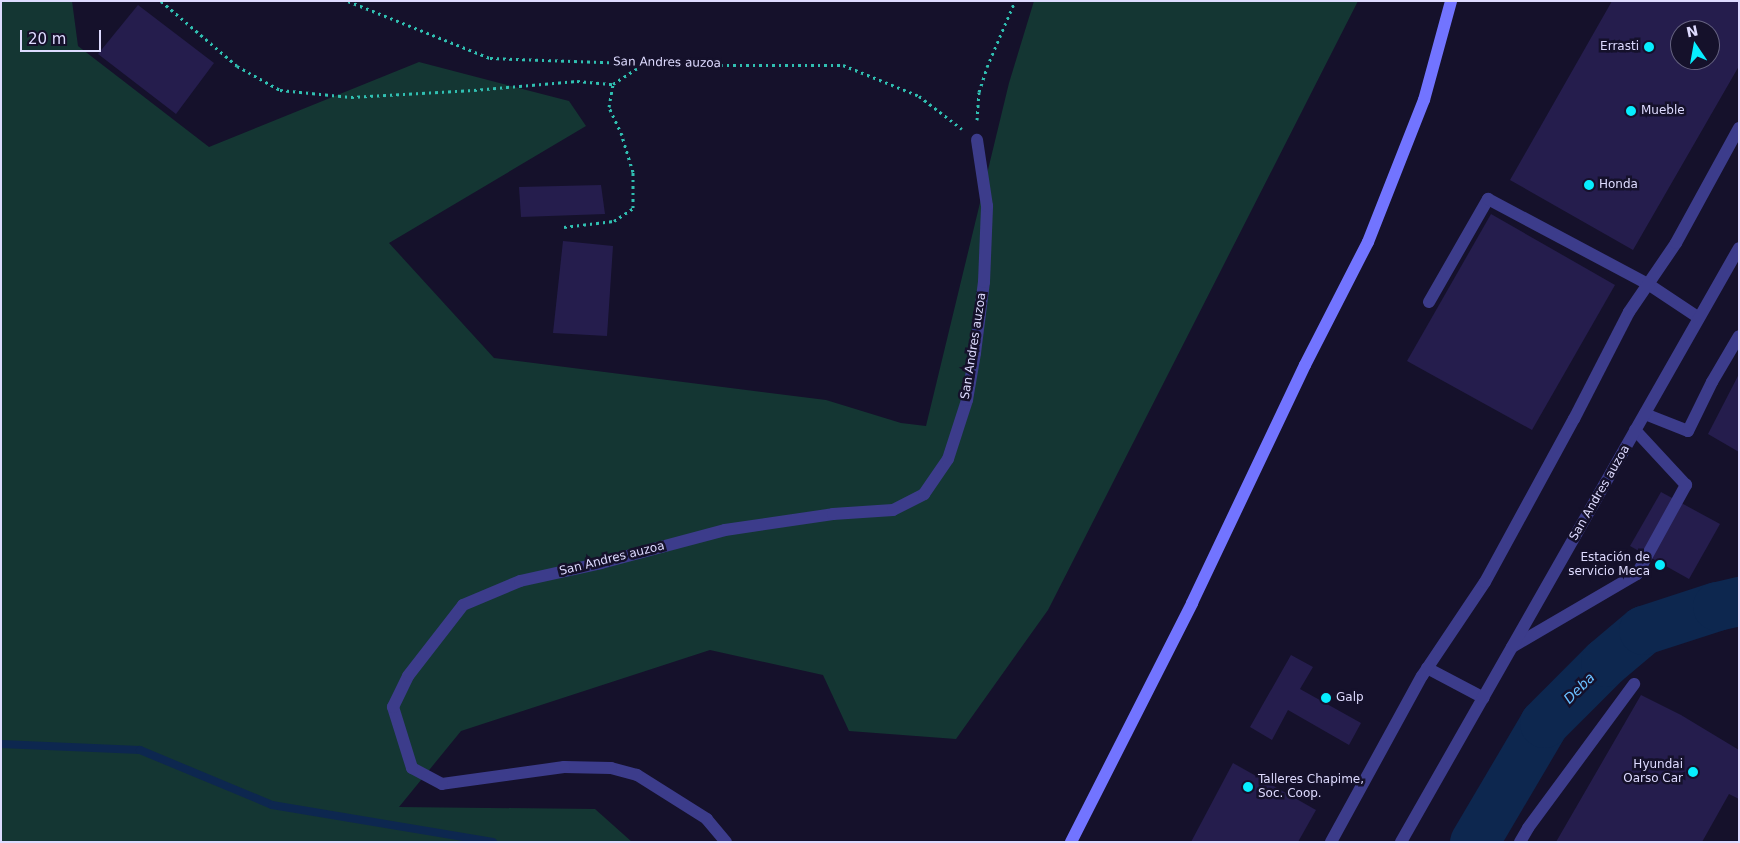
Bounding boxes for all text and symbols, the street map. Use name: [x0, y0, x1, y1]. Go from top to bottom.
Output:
scale bar: [22, 20, 104, 52]
north arrow: [1670, 20, 1720, 70]
text: N: [1685, 22, 1699, 40]
text: 20 m: [28, 30, 66, 48]
place label: Errasti: [1600, 40, 1639, 54]
marker: Errasti: [1643, 41, 1655, 53]
street label: San Andres auzoa: [613, 55, 721, 71]
place label: Mueble: [1641, 104, 1685, 118]
marker: Mueble: [1625, 105, 1637, 117]
place label: Honda: [1599, 178, 1638, 192]
marker: Honda: [1583, 179, 1595, 191]
street label: San Andres auzoa: [958, 292, 990, 400]
street label: San Andres auzoa: [1567, 443, 1633, 543]
street label: San Andres auzoa: [558, 539, 666, 579]
place label: Estación de servicio Meca: [1568, 551, 1650, 579]
marker: Estación de servicio Meca: [1654, 559, 1666, 571]
water label: Deba: [1560, 669, 1598, 707]
place label: Galp: [1336, 691, 1364, 705]
marker: Galp: [1320, 692, 1332, 704]
place label: Hyundai Oarso Car: [1623, 758, 1683, 786]
marker: Hyundai Oarso Car: [1687, 766, 1699, 778]
place label: Talleres Chapime, Soc. Coop.: [1258, 773, 1364, 801]
marker: Talleres Chapime, Soc. Coop.: [1242, 781, 1254, 793]

